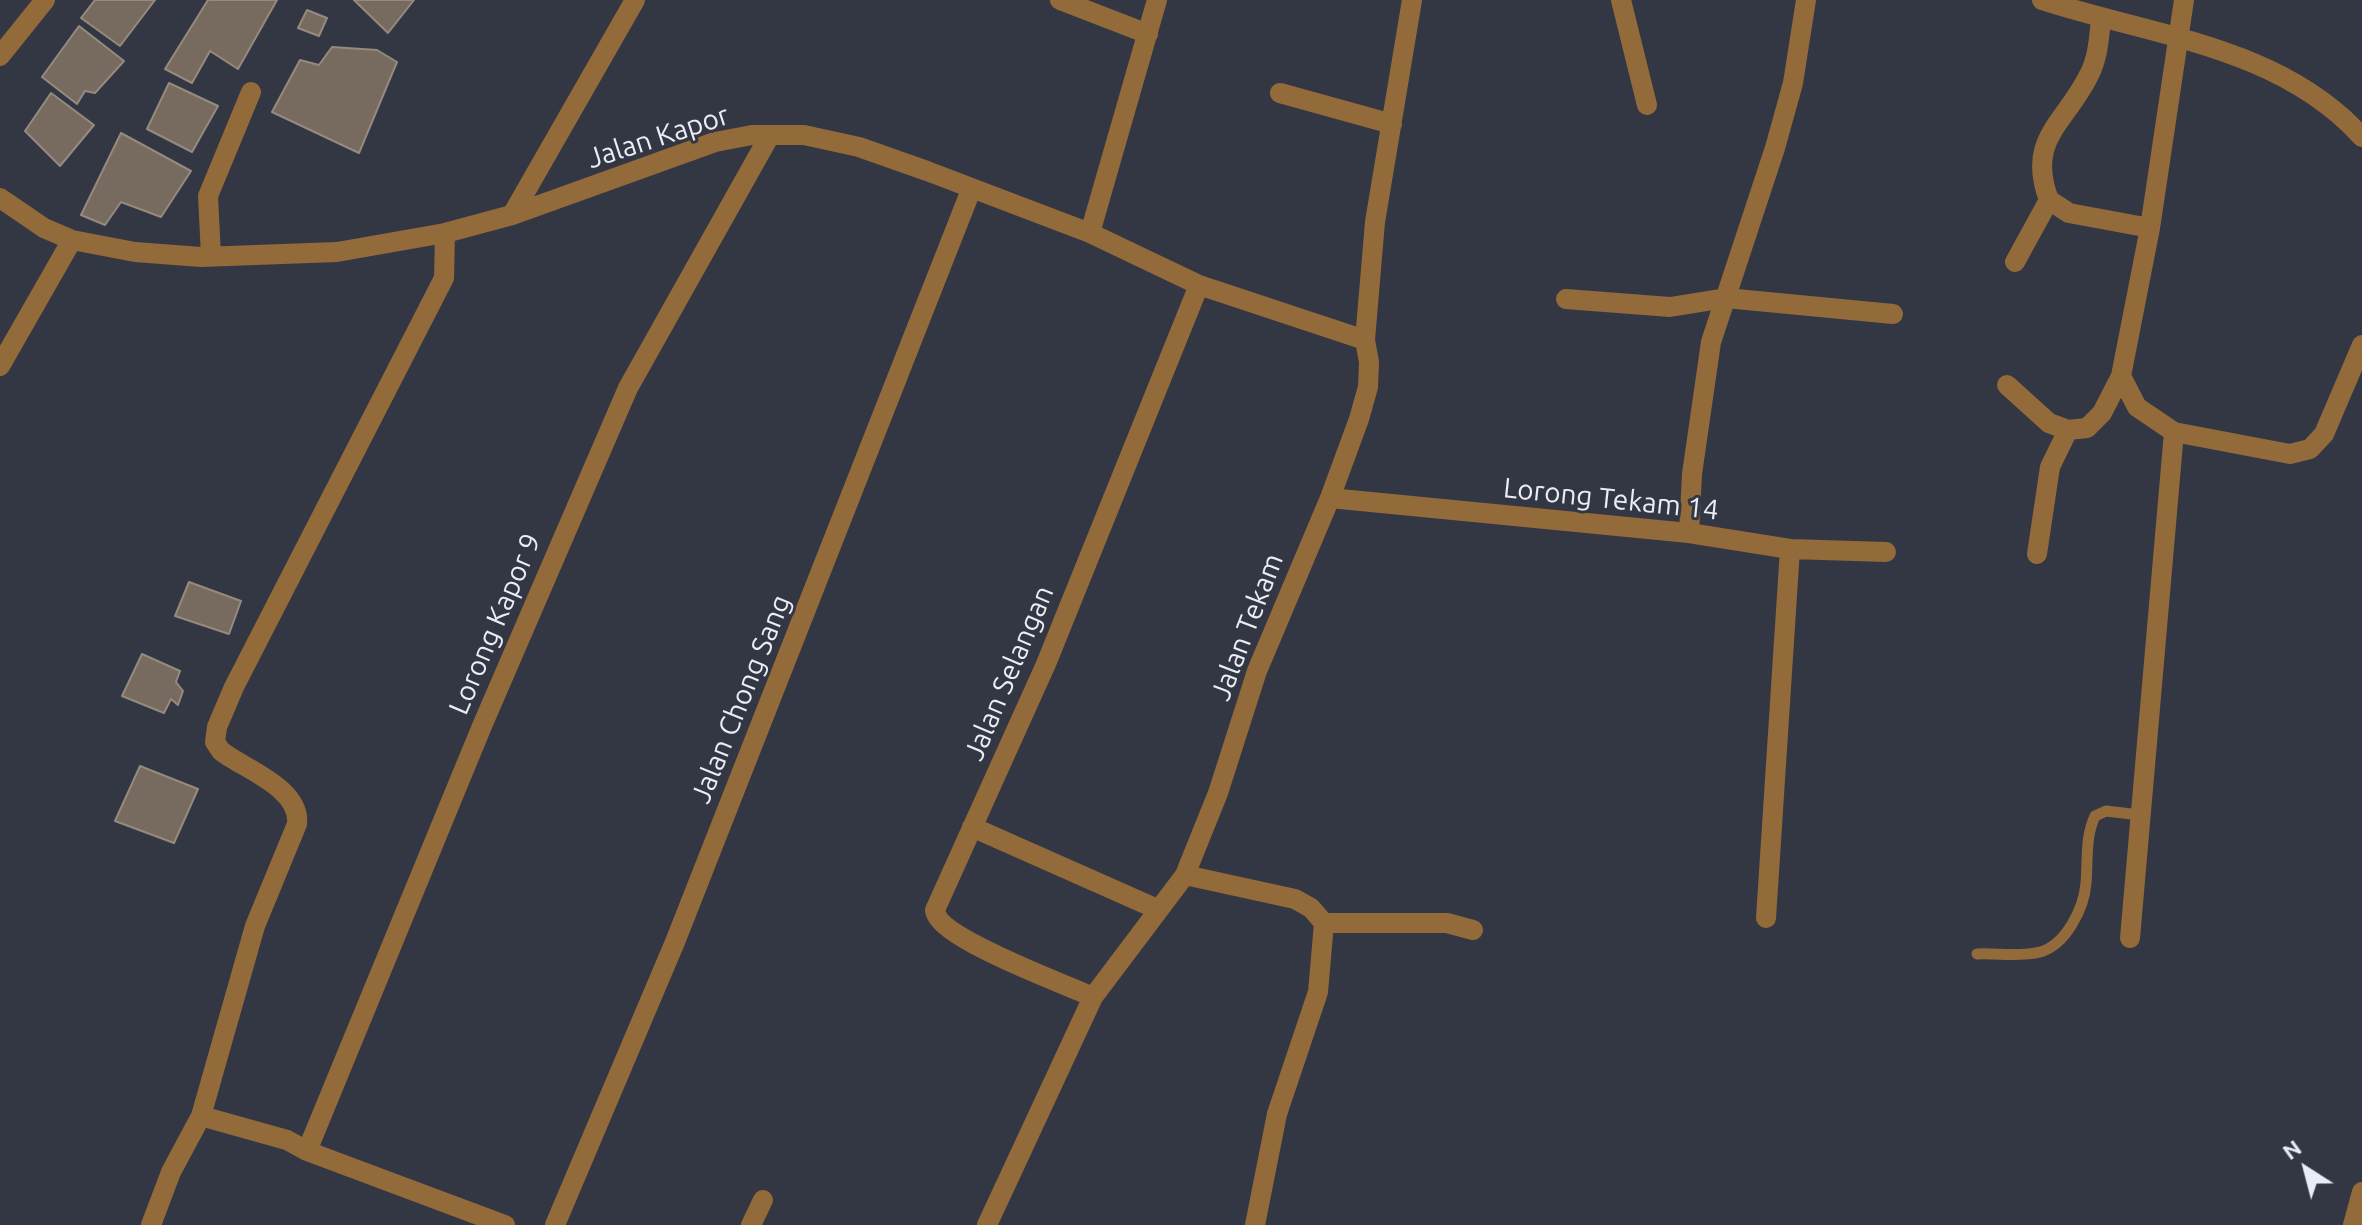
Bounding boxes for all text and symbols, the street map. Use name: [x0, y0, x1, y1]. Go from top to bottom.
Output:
street label: Jalan Kapor: [583, 98, 733, 176]
street label: Lorong Tekam 14: [1502, 471, 1720, 527]
street label: Lorong Kapor 9: [442, 529, 548, 719]
street label: Jalan Tekam: [1204, 549, 1290, 705]
street label: Jalan Selangan: [957, 580, 1061, 766]
street label: Jalan Chong Sang: [684, 590, 798, 808]
north arrow: [2266, 1129, 2346, 1209]
text: N: [2278, 1134, 2306, 1164]

